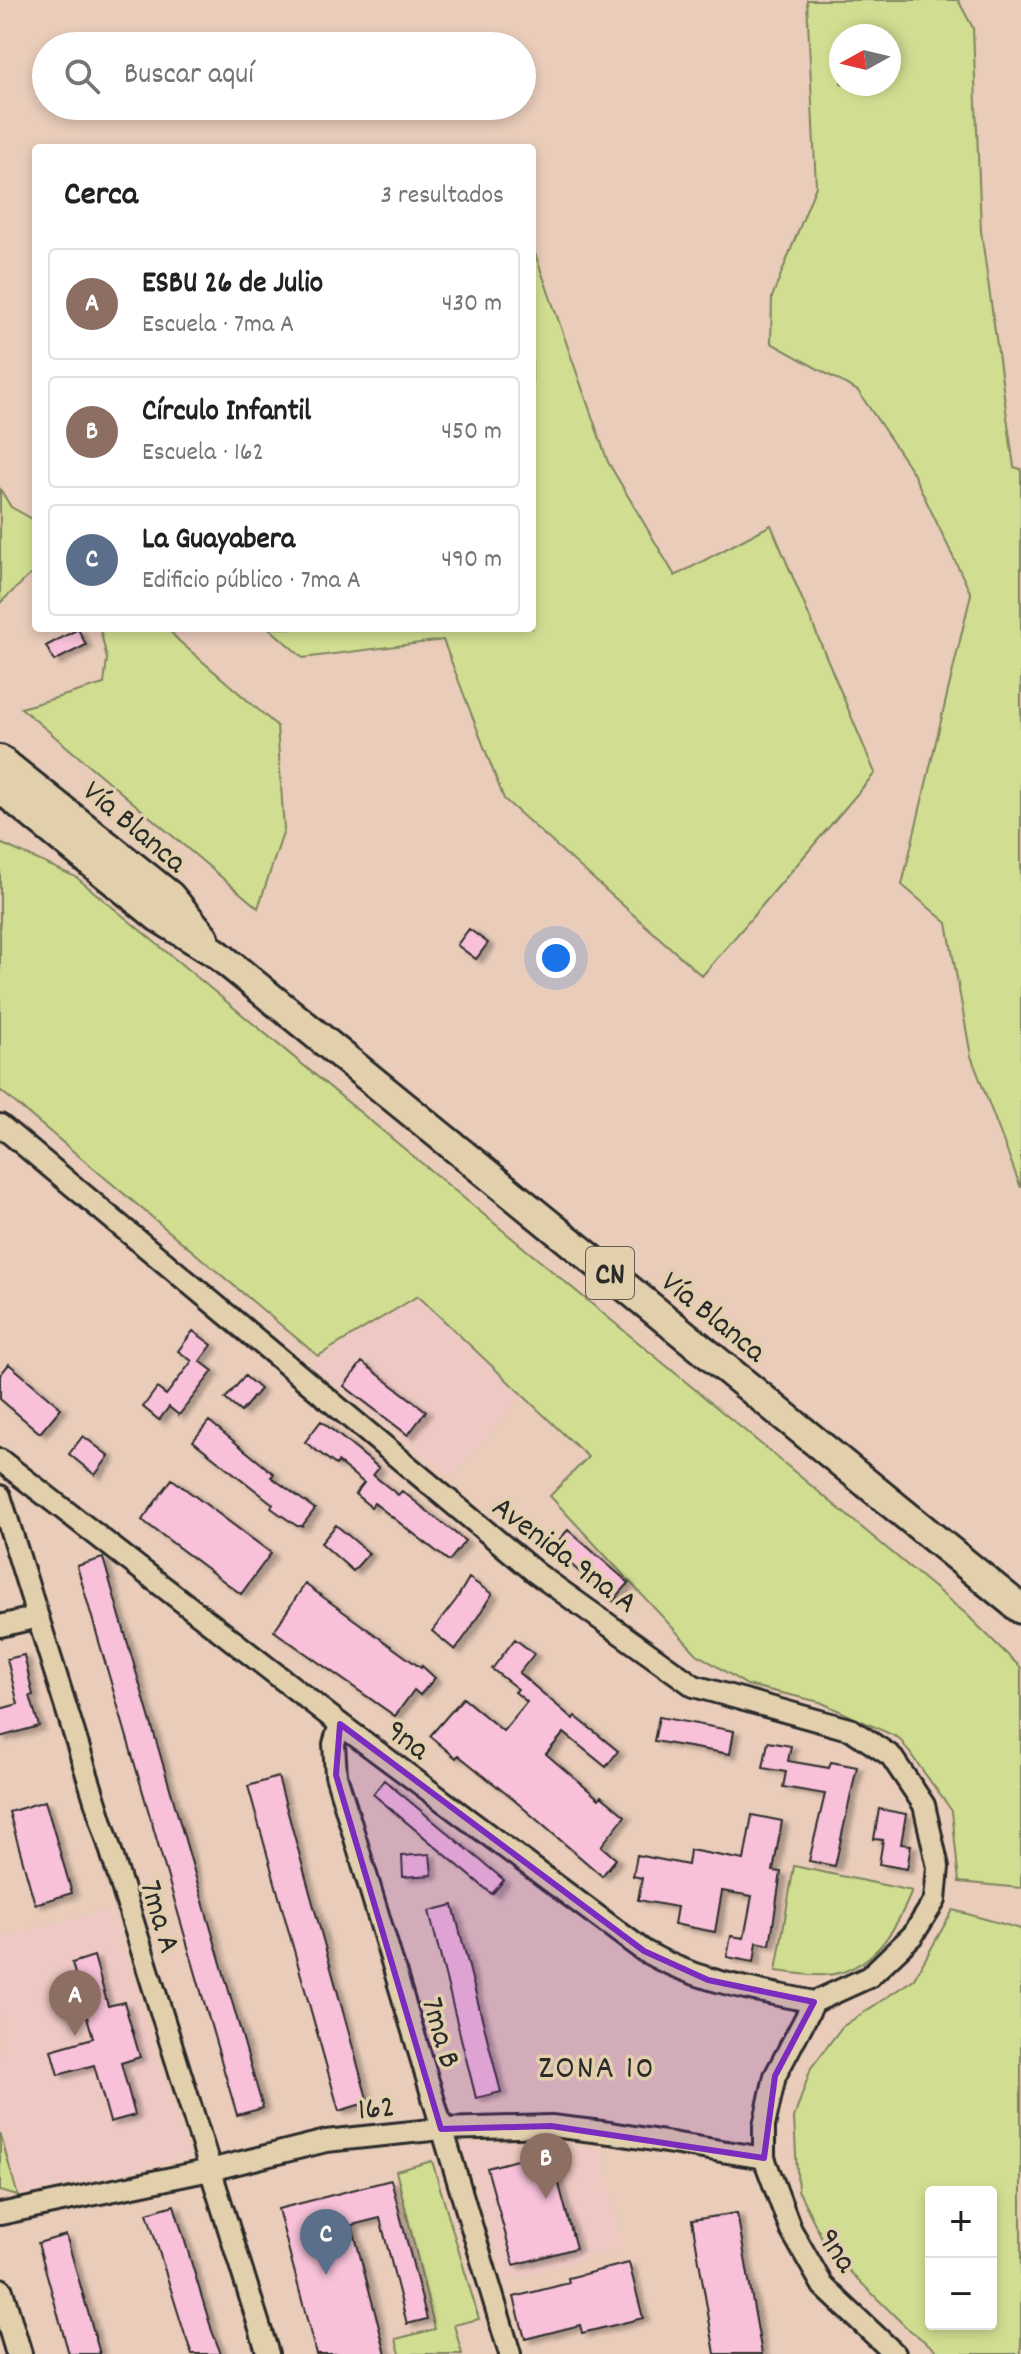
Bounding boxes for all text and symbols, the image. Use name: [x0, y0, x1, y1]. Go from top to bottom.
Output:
north arrow: [829, 24, 901, 96]
search box: [32, 32, 536, 120]
icon: search: [60, 54, 104, 98]
text: Buscar aquí: [124, 55, 254, 98]
text: Cerca: [64, 172, 138, 221]
text: 3 resultados: [381, 178, 504, 215]
text: ESBU 26 de Julio: [142, 264, 323, 307]
text: A: [85, 286, 99, 323]
text: 430 m: [442, 286, 502, 323]
text: Escuela · 7ma A: [142, 307, 294, 344]
text: Círculo Infantil: [142, 392, 311, 435]
text: B: [86, 414, 98, 451]
text: 450 m: [441, 414, 502, 451]
text: Escuela · 162: [142, 435, 264, 472]
text: La Guayabera: [142, 520, 295, 563]
text: C: [86, 542, 98, 579]
text: 490 m: [441, 542, 502, 579]
text: Edificio público · 7ma A: [142, 563, 361, 600]
street label: Vía Blanca: [70, 771, 196, 887]
your location: [536, 938, 576, 978]
road number: CN: [586, 1247, 634, 1299]
street label: Vía Blanca: [649, 1262, 775, 1376]
street label: Avenida 9na A: [480, 1487, 646, 1627]
street label: 9na: [374, 1710, 438, 1774]
street label: 7ma A: [124, 1875, 190, 1960]
pin: A: [49, 1970, 101, 2036]
street label: 7ma B: [406, 1993, 470, 2074]
district label: ZONA 10: [538, 2046, 656, 2095]
street label: 162: [356, 2086, 397, 2136]
pin: B: [520, 2133, 572, 2199]
map controls: [925, 2186, 997, 2330]
button: +: [925, 2186, 997, 2258]
pin: C: [300, 2209, 352, 2275]
street label: 9na: [803, 2221, 867, 2284]
button: −: [925, 2258, 997, 2330]

